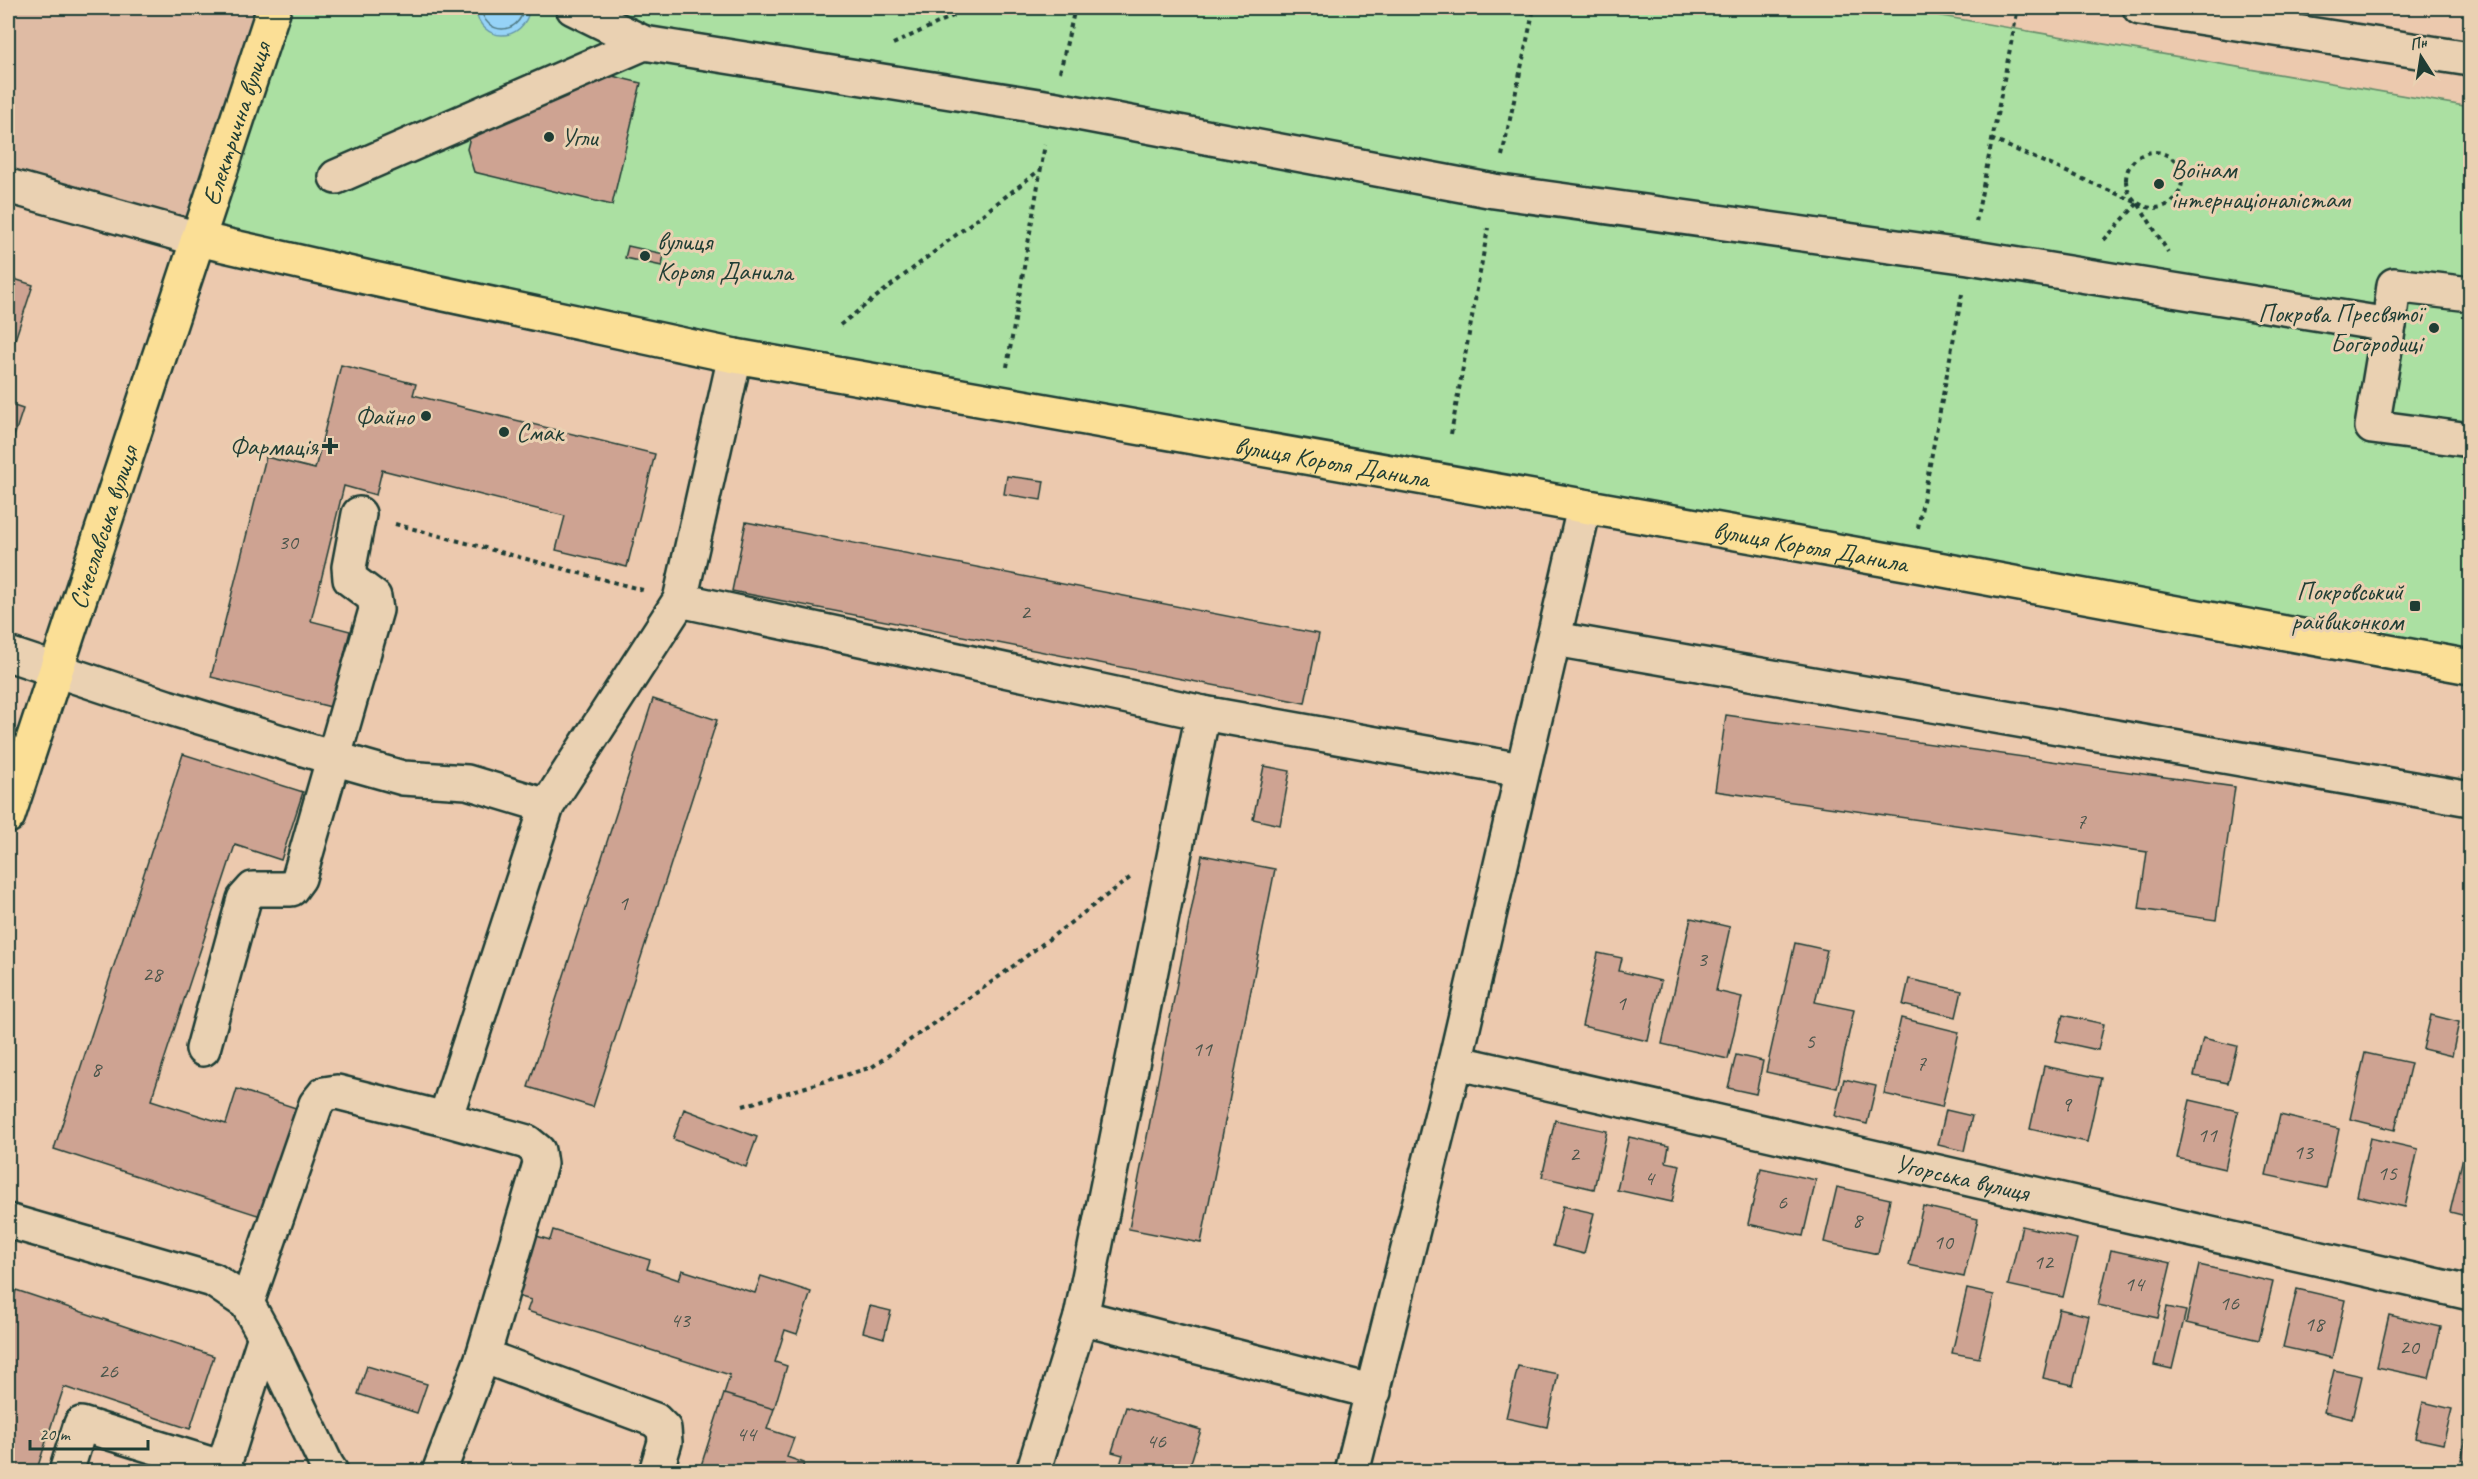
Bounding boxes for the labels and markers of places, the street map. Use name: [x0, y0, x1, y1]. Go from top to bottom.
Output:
place label: Угли: [561, 121, 599, 154]
marker: Угли: [542, 130, 556, 144]
place label: Воїнам інтернаціоналістам: [2171, 153, 2352, 216]
marker: Воїнам інтернаціоналістам: [2152, 177, 2166, 191]
place label: вулиця Короля Данила: [657, 225, 795, 288]
marker: вулиця Короля Данила: [638, 249, 652, 263]
place label: Покрова Пресвятої Богородиці: [2258, 297, 2427, 360]
marker: Покрова Пресвятої Богородиці: [2427, 321, 2441, 335]
place label: Файно: [355, 400, 416, 433]
marker: Файно: [419, 409, 433, 423]
place label: Смак: [516, 416, 565, 449]
marker: Смак: [497, 425, 511, 439]
place label: Фармація: [230, 430, 320, 463]
marker: Фармація: [323, 439, 337, 453]
place label: Покровський райвиконком: [2291, 575, 2405, 638]
marker: Покровський райвиконком: [2408, 599, 2422, 613]

